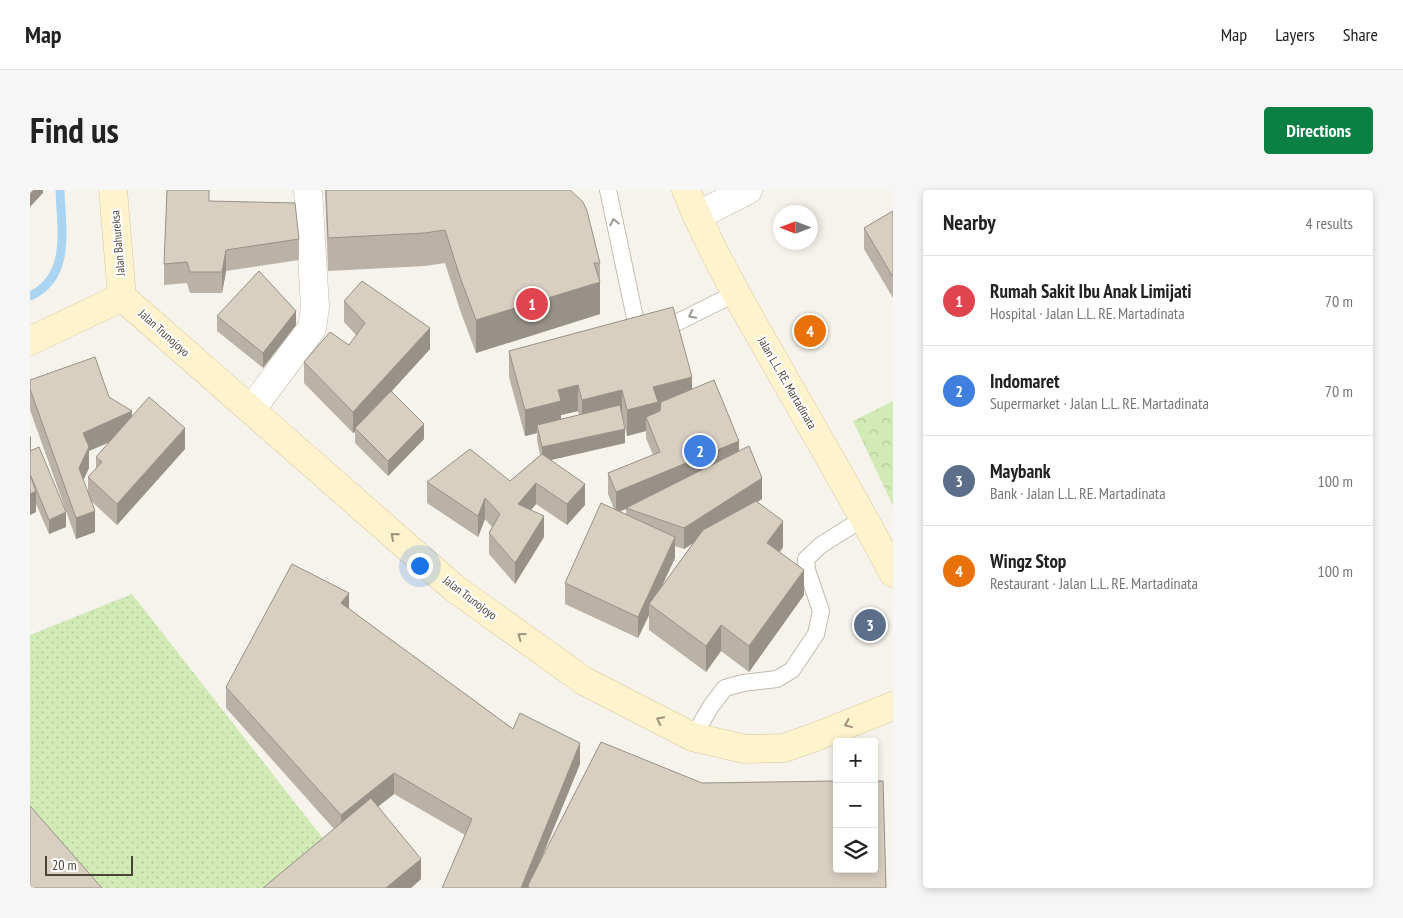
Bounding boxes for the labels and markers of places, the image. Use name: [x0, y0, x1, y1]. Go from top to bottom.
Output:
pin: 1: [516, 285, 548, 323]
pin: 4: [794, 312, 826, 350]
pin: 2: [684, 432, 716, 470]
pin: 3: [854, 606, 886, 644]

